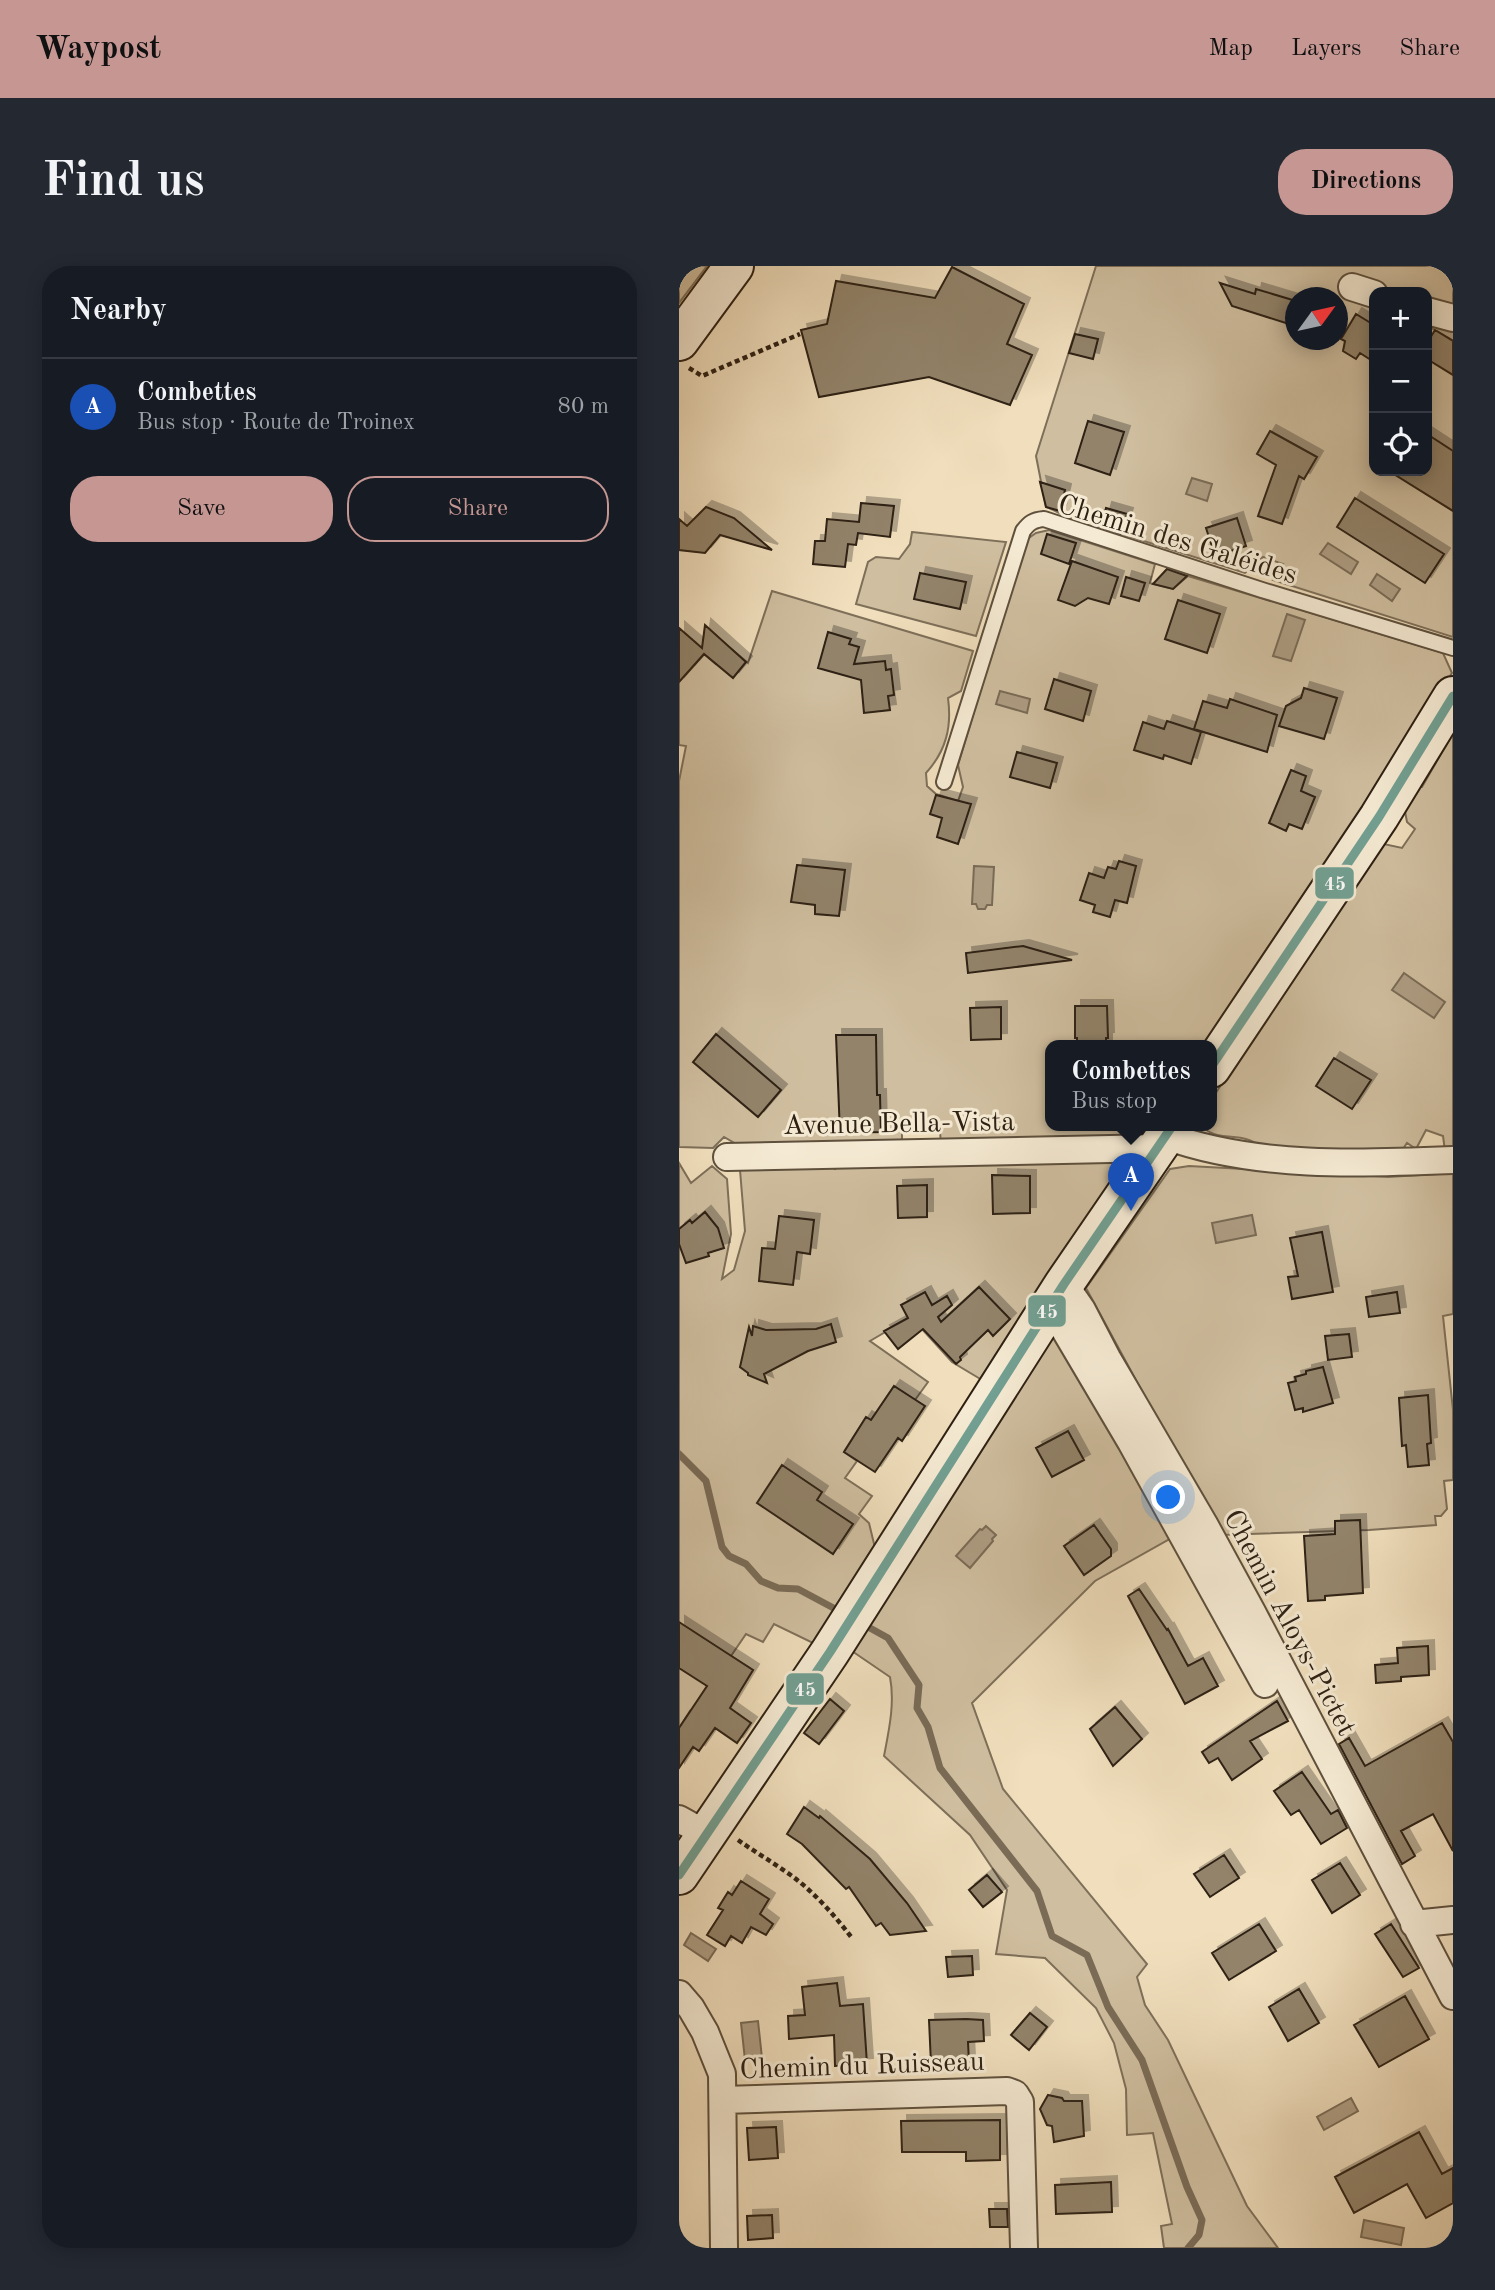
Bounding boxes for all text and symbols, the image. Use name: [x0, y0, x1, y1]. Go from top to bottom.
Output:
text: Waypost: [35, 33, 161, 66]
text: Map: [1209, 37, 1253, 61]
text: Layers: [1291, 37, 1361, 61]
text: Share: [1399, 37, 1460, 61]
button: Directions: [1278, 149, 1453, 215]
text: Find us: [42, 158, 205, 207]
north arrow: [1285, 287, 1348, 350]
map controls: [1369, 287, 1432, 476]
button: +: [1369, 287, 1432, 350]
text: Nearby: [70, 296, 167, 326]
button: −: [1369, 350, 1432, 413]
text: Combettes: [137, 380, 256, 406]
text: A: [84, 395, 102, 418]
text: 80 m: [558, 395, 609, 418]
text: Bus stop · Route de Troinex: [137, 411, 415, 434]
button: locate: [1369, 413, 1432, 476]
button: Save: [70, 476, 333, 542]
button: Share: [347, 476, 609, 542]
street label: Chemin des Galéides: [1054, 491, 1300, 591]
line badge: 45: [1314, 866, 1355, 900]
text: 45: [1324, 876, 1346, 895]
popup: [1045, 1040, 1217, 1131]
text: Combettes: [1071, 1059, 1191, 1085]
text: Bus stop: [1071, 1090, 1157, 1113]
street label: Avenue Bella-Vista: [783, 1109, 1015, 1141]
pin: A: [1108, 1153, 1154, 1211]
line badge: 45: [1027, 1294, 1067, 1328]
text: 45: [1036, 1304, 1058, 1323]
your location: [1151, 1480, 1185, 1514]
street label: Chemin Aloys-Pictet: [1217, 1506, 1360, 1741]
line badge: 45: [785, 1672, 825, 1706]
text: 45: [794, 1682, 816, 1701]
street label: Chemin du Ruisseau: [739, 2049, 985, 2085]

